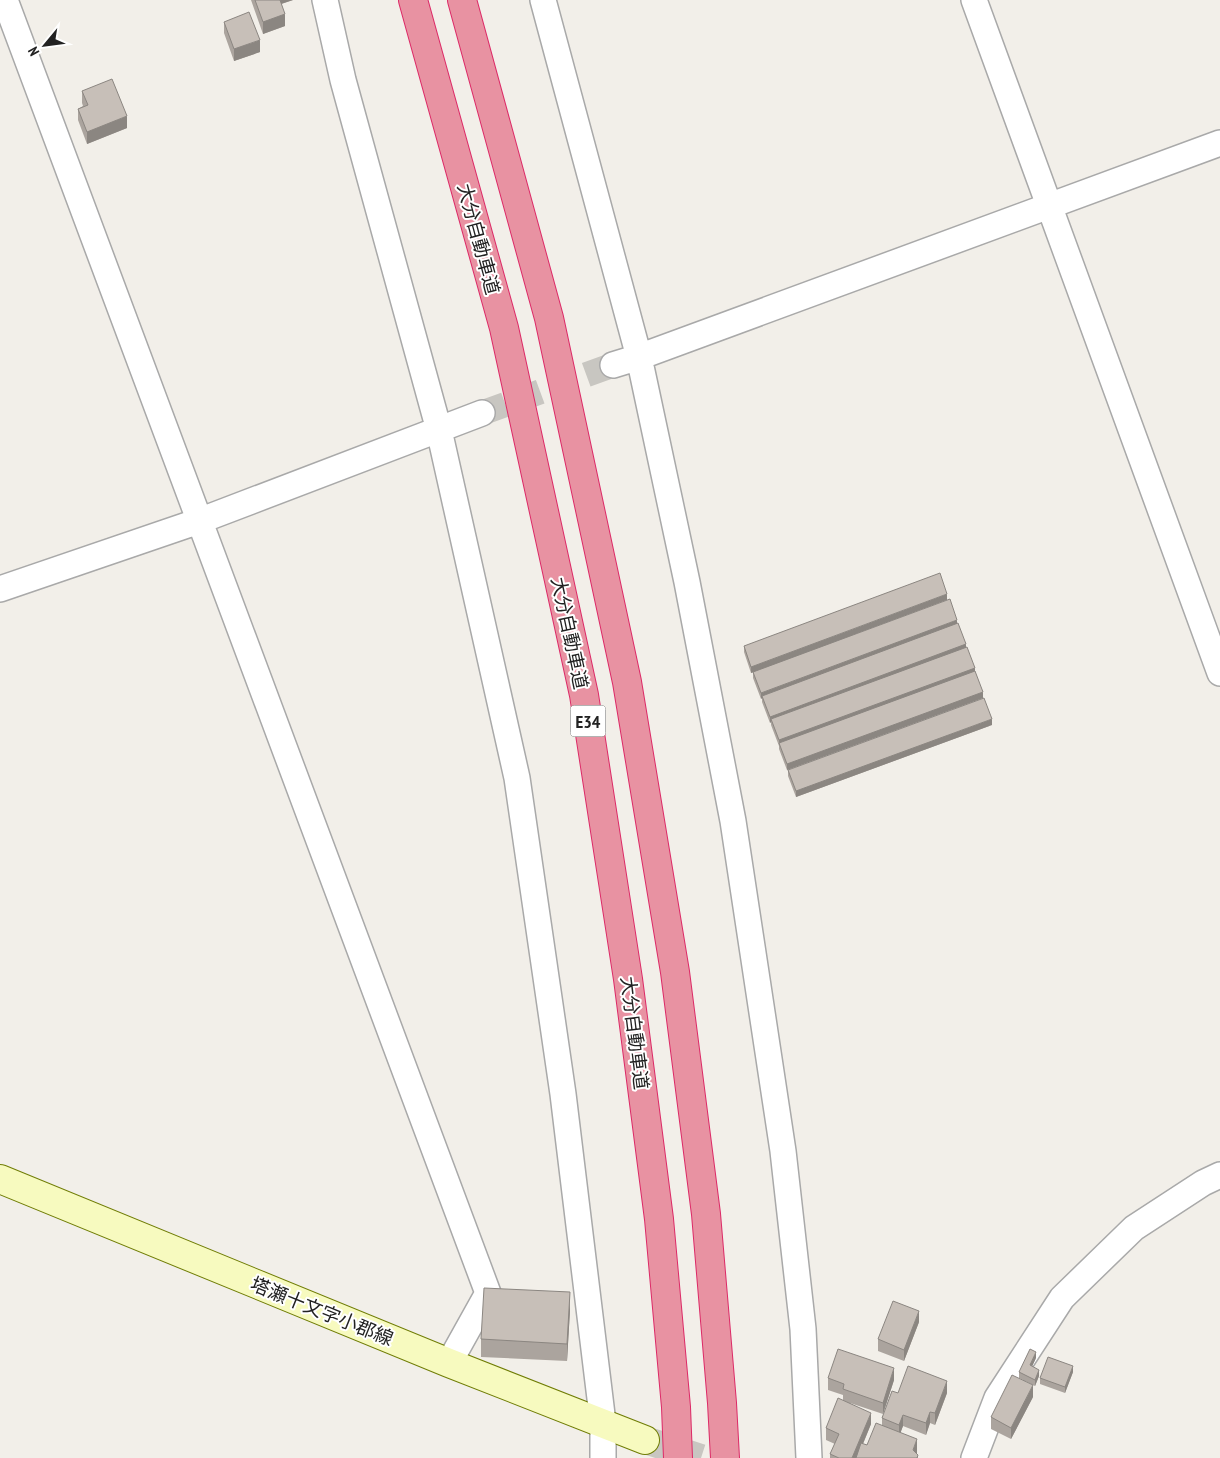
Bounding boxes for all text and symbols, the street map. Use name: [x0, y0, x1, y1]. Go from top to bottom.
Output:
north arrow: [20, 20, 70, 70]
text: N: [24, 44, 43, 59]
street label: 大分自動車道: [453, 181, 505, 297]
street label: 大分自動車道: [546, 575, 594, 691]
road number: E34: [570, 706, 606, 736]
street label: 大分自動車道: [616, 975, 654, 1091]
street label: 塔瀬十文字小郡線: [247, 1271, 397, 1351]

